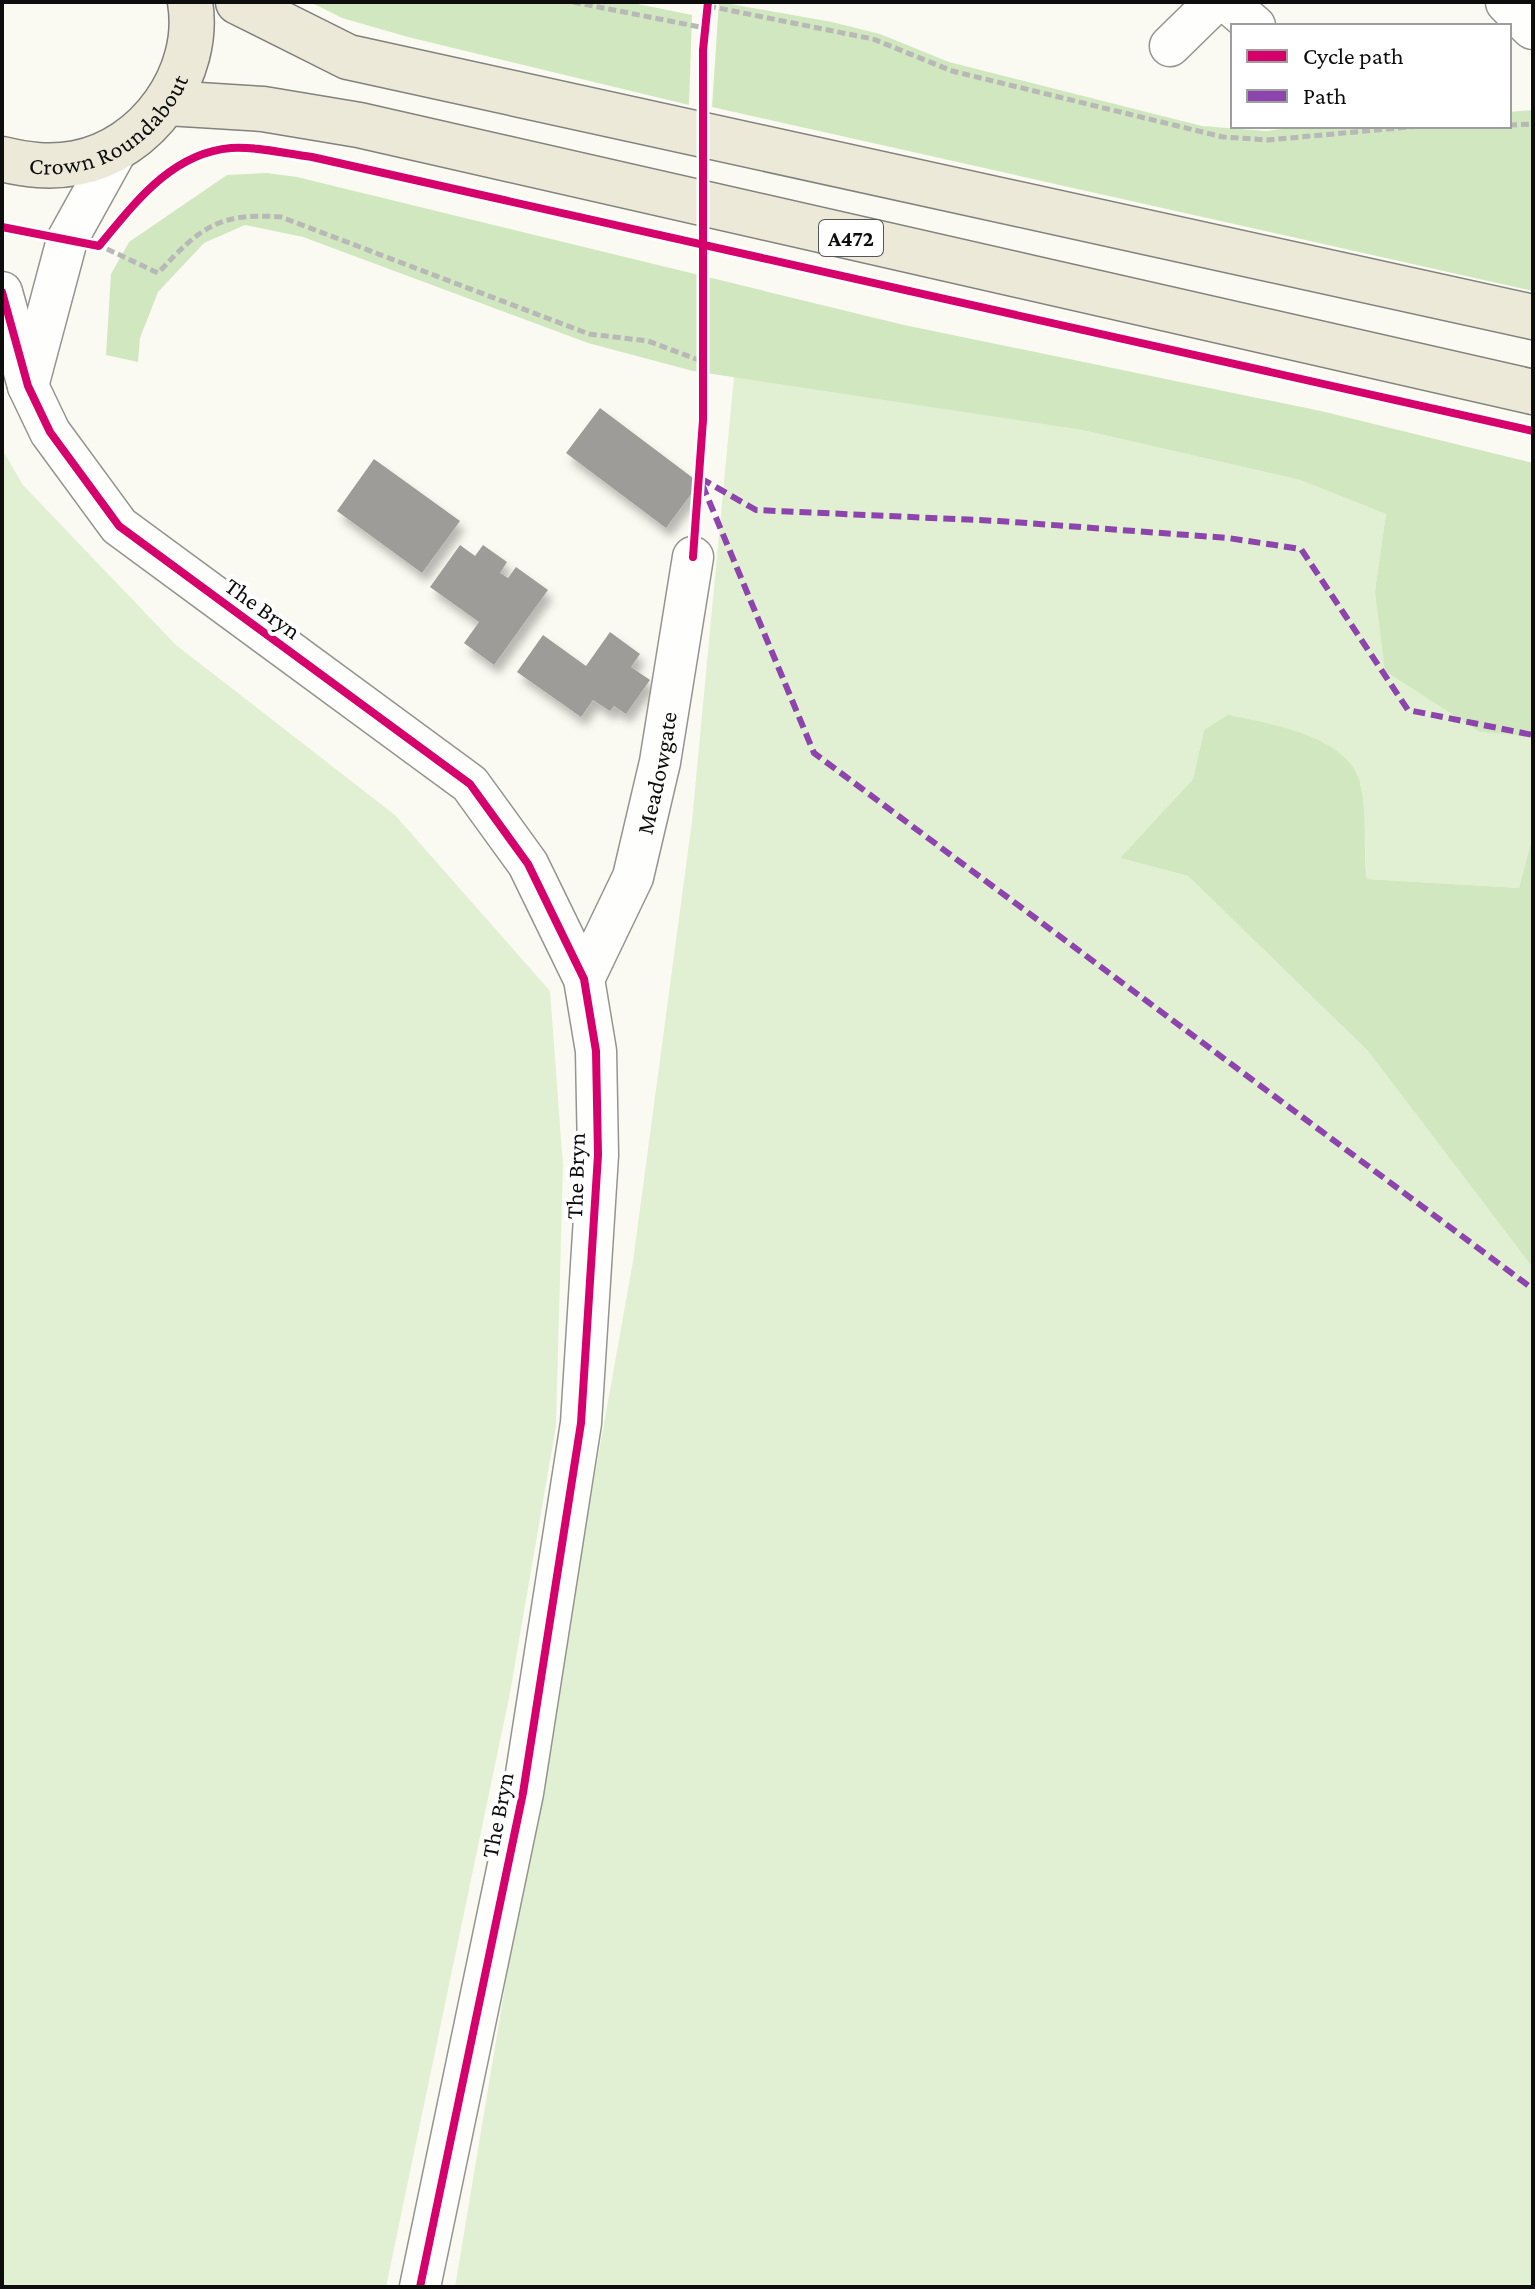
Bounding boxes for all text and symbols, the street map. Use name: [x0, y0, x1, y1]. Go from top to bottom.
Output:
legend: [1231, 24, 1511, 128]
text: Cycle path: [1303, 42, 1404, 69]
street label: Crown Roundabout: [28, 69, 193, 179]
text: Path: [1303, 82, 1347, 109]
road number: A472: [819, 220, 883, 256]
street label: The Bryn: [220, 572, 306, 644]
street label: Meadowgate: [630, 710, 681, 837]
street label: The Bryn: [560, 1132, 590, 1220]
street label: The Bryn: [475, 1770, 519, 1860]

